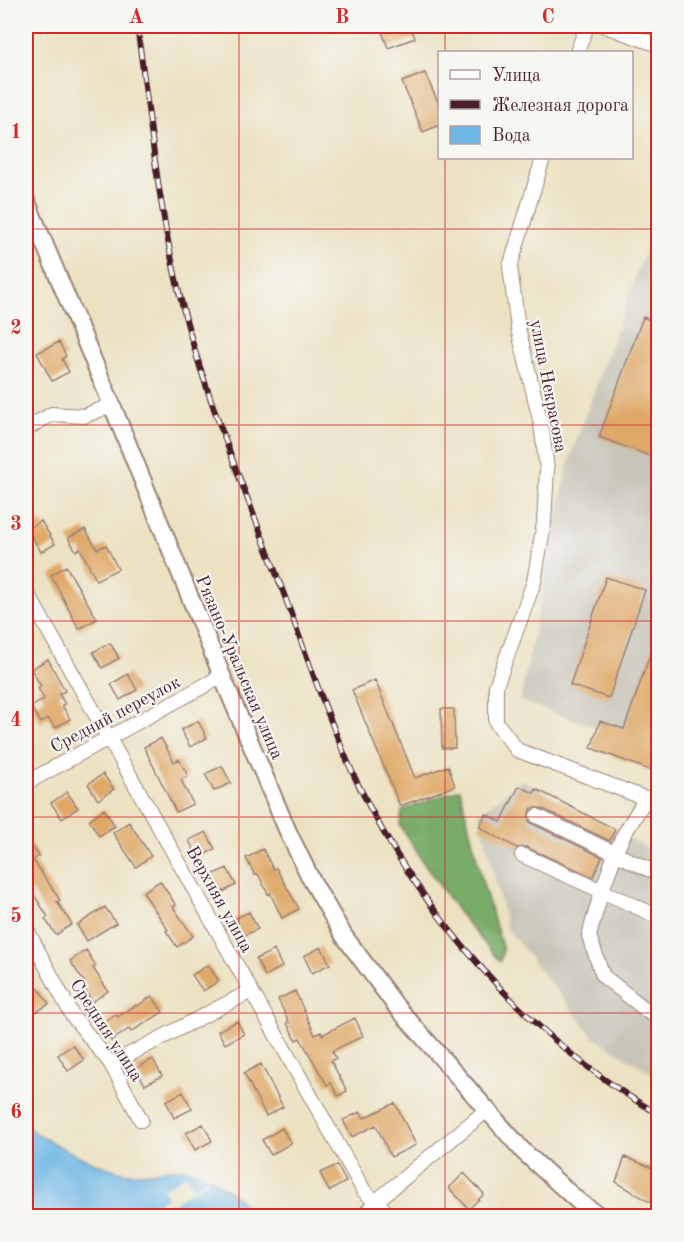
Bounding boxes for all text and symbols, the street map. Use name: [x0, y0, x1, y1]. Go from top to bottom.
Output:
text: A: [128, 8, 144, 28]
text: B: [335, 8, 349, 28]
text: C: [541, 8, 555, 28]
legend: [438, 51, 633, 159]
text: Улица: [492, 67, 541, 85]
text: Железная дорога: [492, 97, 629, 115]
text: 1: [10, 123, 22, 143]
text: Вода: [492, 127, 531, 145]
street label: улица Некрасова: [526, 318, 570, 454]
text: 2: [10, 319, 22, 339]
text: 3: [10, 515, 22, 535]
street label: Рязано-Уральская улица: [192, 573, 286, 762]
street label: Средний переулок: [48, 673, 183, 757]
text: 4: [10, 711, 22, 731]
street label: Верхняя улица: [182, 843, 256, 956]
text: 5: [10, 906, 22, 927]
street label: Средняя улица: [66, 976, 146, 1085]
text: 6: [10, 1103, 22, 1123]

